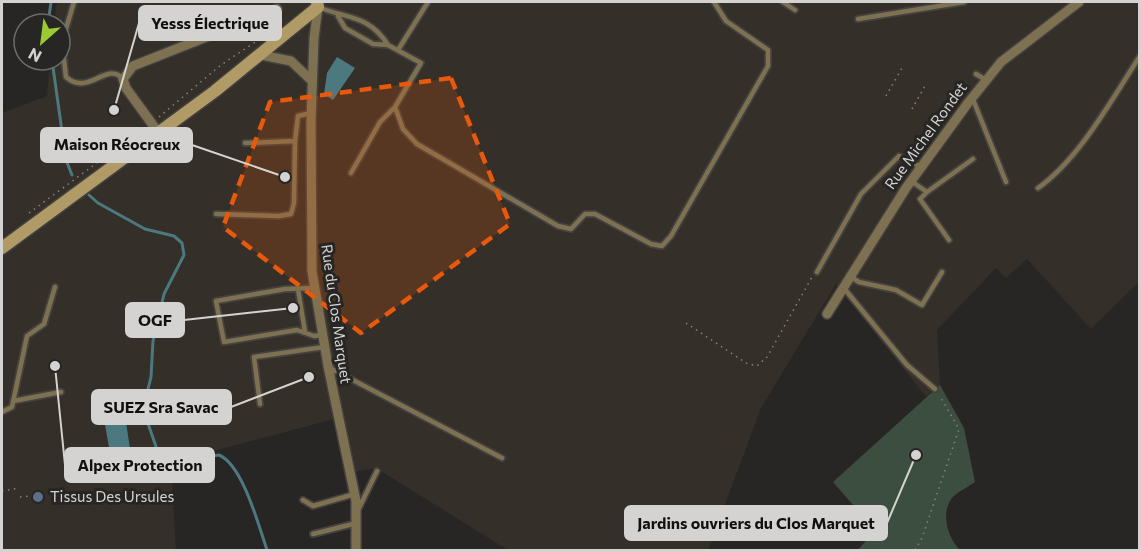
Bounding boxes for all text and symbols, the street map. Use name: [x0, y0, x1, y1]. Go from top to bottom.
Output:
callout: Yesss Électrique: [139, 6, 281, 40]
north arrow: [12, 12, 72, 72]
text: Yesss Électrique: [151, 13, 269, 32]
text: N: [25, 44, 44, 67]
street label: Rue Michel Rondet: [880, 78, 970, 192]
callout: Maison Réocreux: [41, 128, 192, 162]
text: Maison Réocreux: [54, 134, 180, 153]
street label: Rue du Clos Marquet: [318, 243, 356, 385]
callout: OGF: [126, 303, 184, 337]
text: OGF: [138, 310, 172, 329]
callout: SUEZ Sra Savac: [92, 390, 231, 424]
text: SUEZ Sra Savac: [104, 397, 219, 416]
callout: Alpex Protection: [65, 448, 214, 482]
text: Alpex Protection: [77, 455, 203, 474]
place label: Tissus Des Ursules: [50, 487, 174, 505]
marker: Tissus Des Ursules: [31, 490, 45, 504]
callout: Jardins ouvriers du Clos Marquet: [625, 506, 887, 540]
text: Jardins ouvriers du Clos Marquet: [637, 513, 875, 532]

